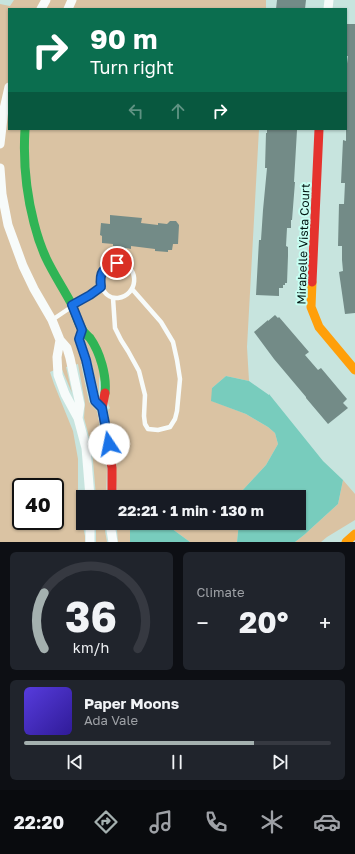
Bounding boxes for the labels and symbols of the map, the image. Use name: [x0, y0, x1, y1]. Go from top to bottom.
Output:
street label: Mirabelle Vista Court: [293, 183, 313, 305]
pin: [100, 246, 134, 280]
position arrow: [88, 423, 130, 465]
speed limit sign: 40: [12, 478, 64, 530]

